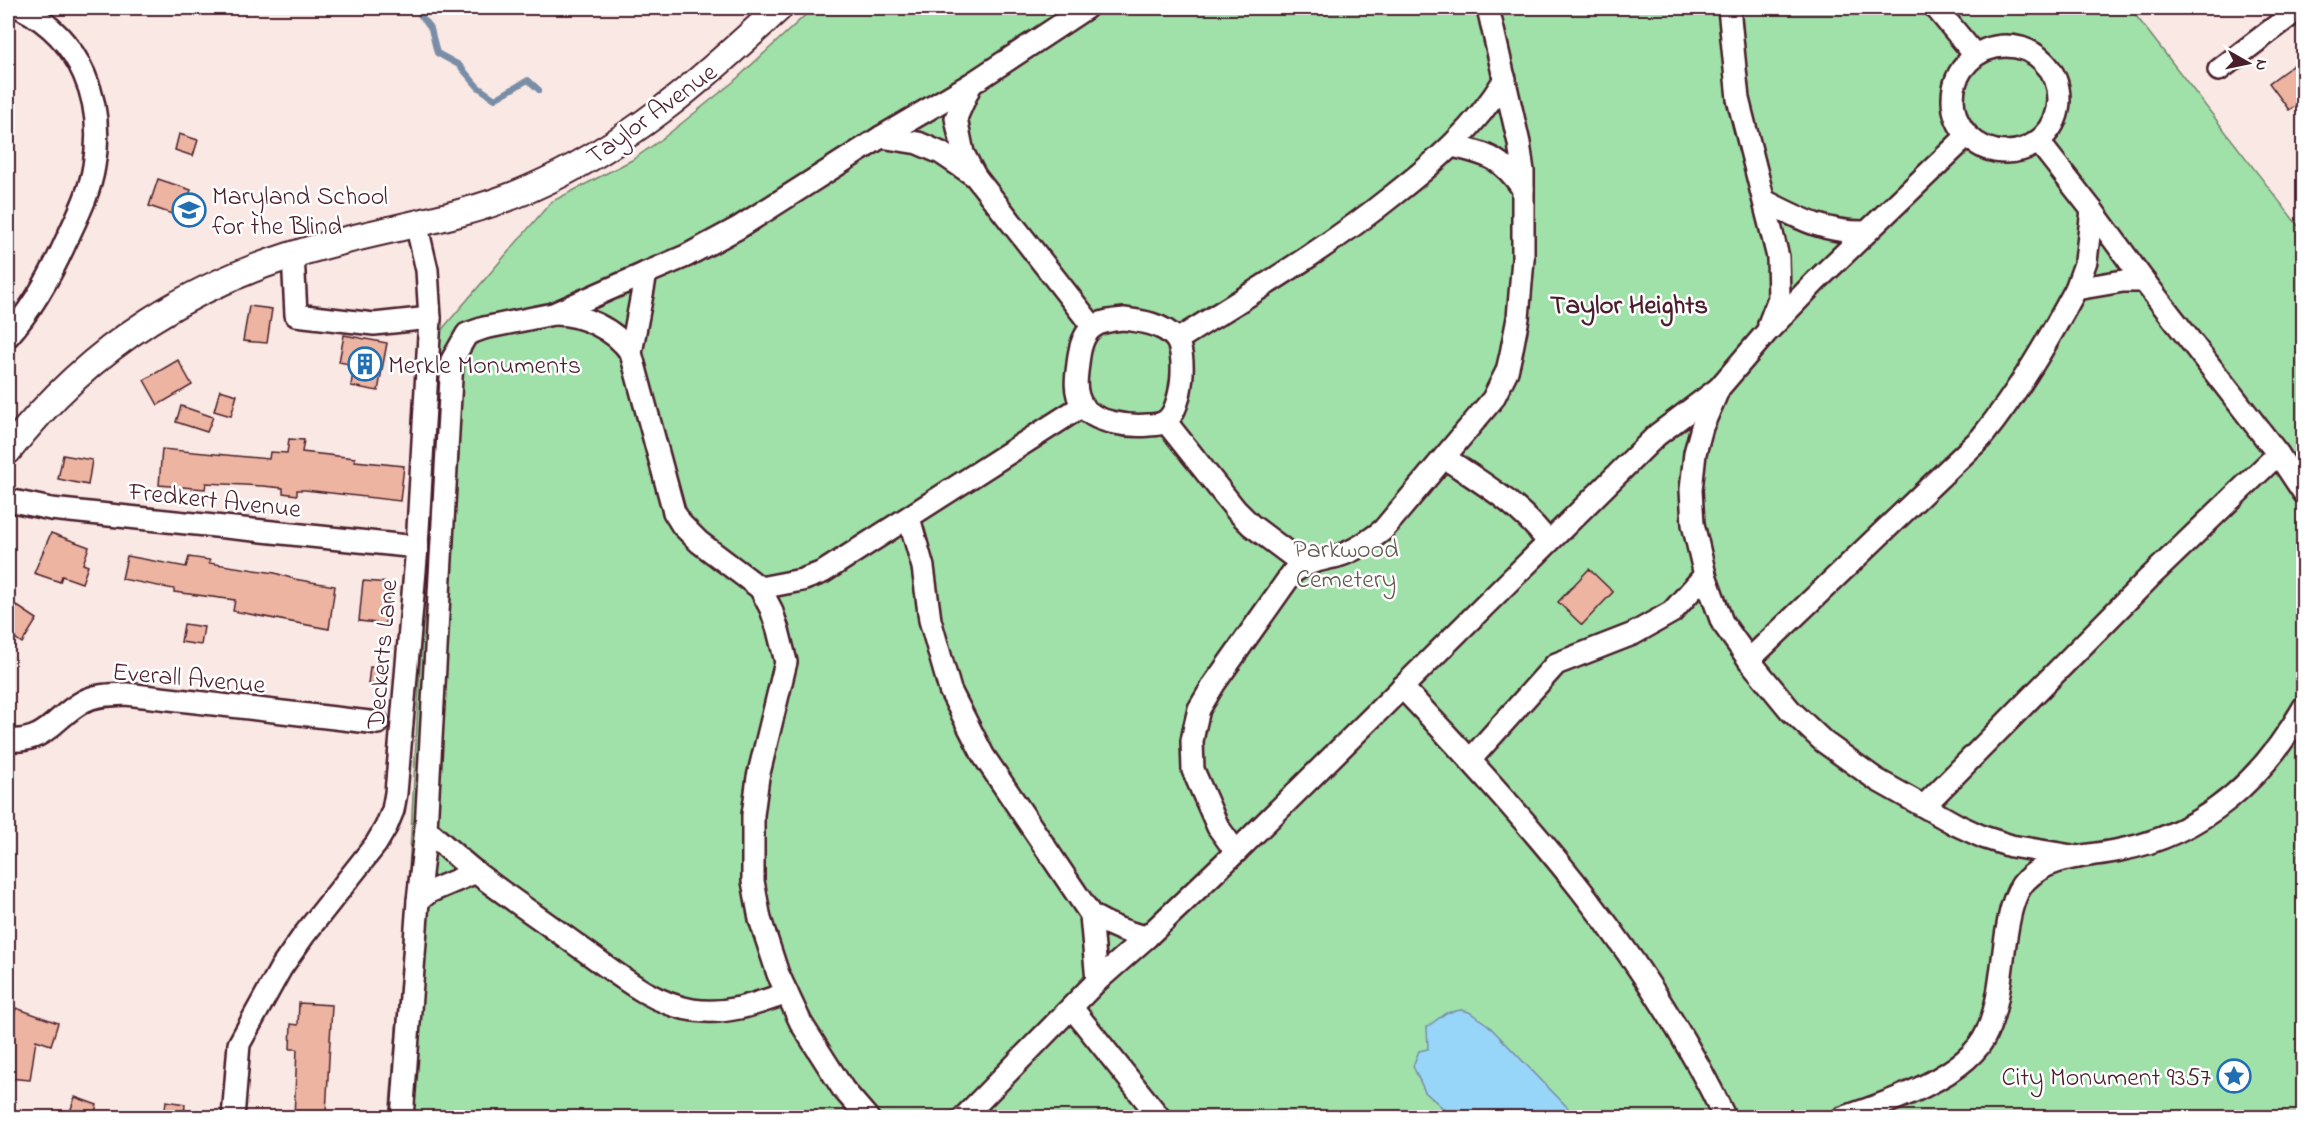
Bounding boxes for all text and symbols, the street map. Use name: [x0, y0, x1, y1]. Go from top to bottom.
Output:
north arrow: [2218, 33, 2278, 93]
street label: Taylor Avenue: [579, 55, 726, 176]
text: N: [2248, 58, 2274, 72]
place label: Maryland School for the Blind: [212, 179, 388, 247]
school or university icon: Maryland School for the Blind: [171, 192, 207, 228]
district label: Taylor Heights: [1550, 287, 1708, 327]
building icon: Merkle Monuments: [347, 346, 383, 382]
place label: Merkle Monuments: [388, 348, 581, 386]
street label: Fredkert Avenue: [126, 474, 303, 530]
park label: Parkwood Cemetery: [1293, 532, 1399, 600]
street label: Deckerts Lane: [358, 578, 409, 732]
street label: Everall Avenue: [111, 654, 267, 706]
place icon: City Monument 9357: [2216, 1058, 2252, 1094]
place label: City Monument 9357: [2001, 1060, 2211, 1098]

